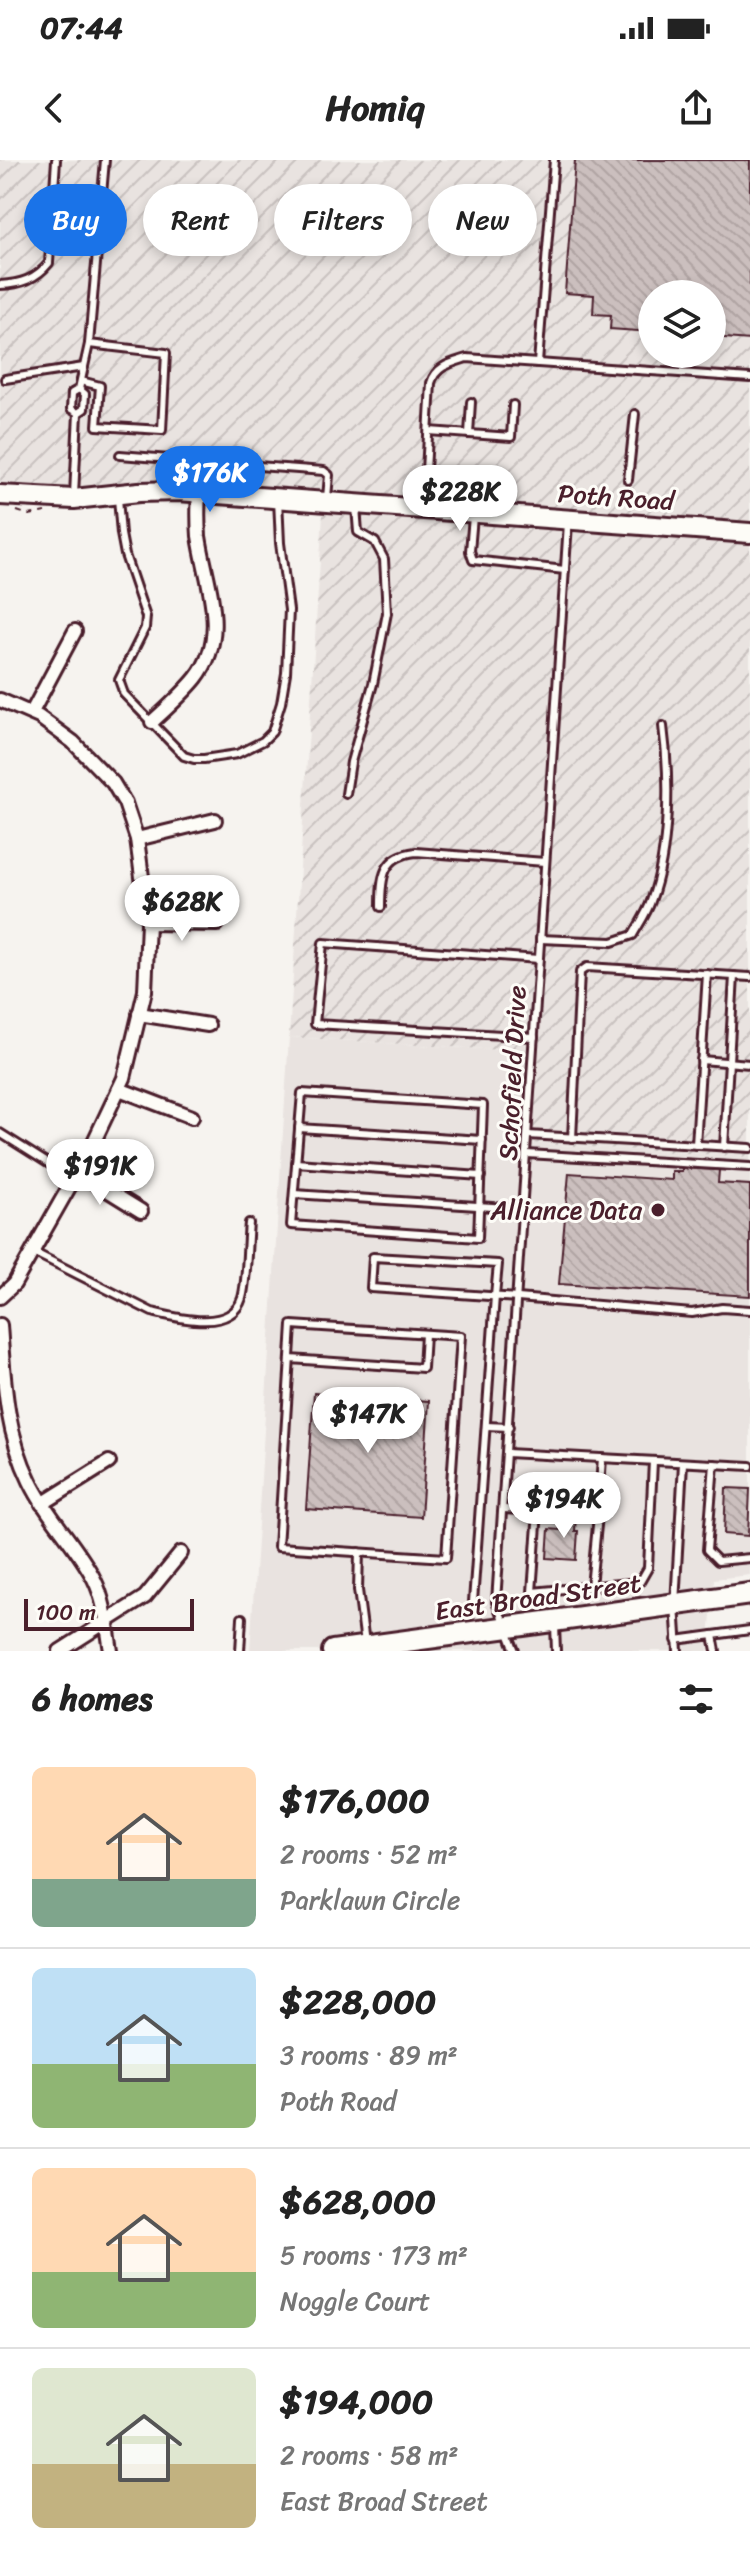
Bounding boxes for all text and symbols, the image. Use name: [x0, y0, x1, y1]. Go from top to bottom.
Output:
text: 07:44: [40, 1, 123, 55]
text: Homiq: [326, 76, 424, 140]
icon: back: [32, 86, 76, 130]
icon: share: [674, 86, 718, 130]
chip: Buy: [24, 184, 127, 256]
chip: Rent: [143, 184, 258, 256]
chip: Filters: [274, 184, 412, 256]
chip: New: [428, 184, 537, 256]
map controls: [638, 280, 726, 368]
button: layers: [638, 280, 726, 368]
pin: $176K: [154, 446, 266, 514]
text: $176K: [173, 449, 247, 495]
pin: $228K: [404, 465, 516, 533]
text: $228K: [421, 468, 500, 514]
street label: Poth Road: [556, 470, 678, 524]
pin: $628K: [126, 875, 238, 943]
text: $628K: [143, 878, 221, 924]
street label: Schofield Drive: [484, 984, 540, 1162]
pin: $191K: [44, 1139, 156, 1207]
text: $191K: [64, 1142, 136, 1188]
place label: Alliance Data: [489, 1187, 643, 1233]
marker: Alliance Data: [649, 1201, 667, 1219]
pin: $147K: [312, 1387, 424, 1455]
text: $147K: [330, 1390, 406, 1436]
pin: $194K: [508, 1472, 620, 1540]
text: $194K: [526, 1475, 602, 1521]
street label: East Broad Street: [432, 1560, 644, 1634]
text: 100 m: [36, 1593, 96, 1632]
scale bar: [24, 1595, 194, 1631]
text: 6 homes: [32, 1669, 153, 1729]
icon: filters: [674, 1677, 718, 1721]
text: $176,000: [280, 1771, 430, 1831]
icon: home: [96, 1799, 192, 1895]
text: 2 rooms · 52 m²: [280, 1831, 458, 1877]
text: Parklawn Circle: [280, 1877, 460, 1923]
text: $228,000: [280, 1972, 436, 2032]
icon: home: [96, 2000, 192, 2096]
text: 3 rooms · 89 m²: [280, 2032, 458, 2078]
text: Poth Road: [280, 2078, 396, 2124]
text: $628,000: [280, 2172, 436, 2232]
icon: home: [96, 2200, 192, 2296]
text: 5 rooms · 173 m²: [280, 2232, 468, 2278]
text: Noggle Court: [280, 2278, 430, 2324]
text: $194,000: [280, 2372, 433, 2432]
icon: home: [96, 2400, 192, 2496]
text: 2 rooms · 58 m²: [280, 2432, 458, 2478]
text: East Broad Street: [280, 2478, 488, 2524]

